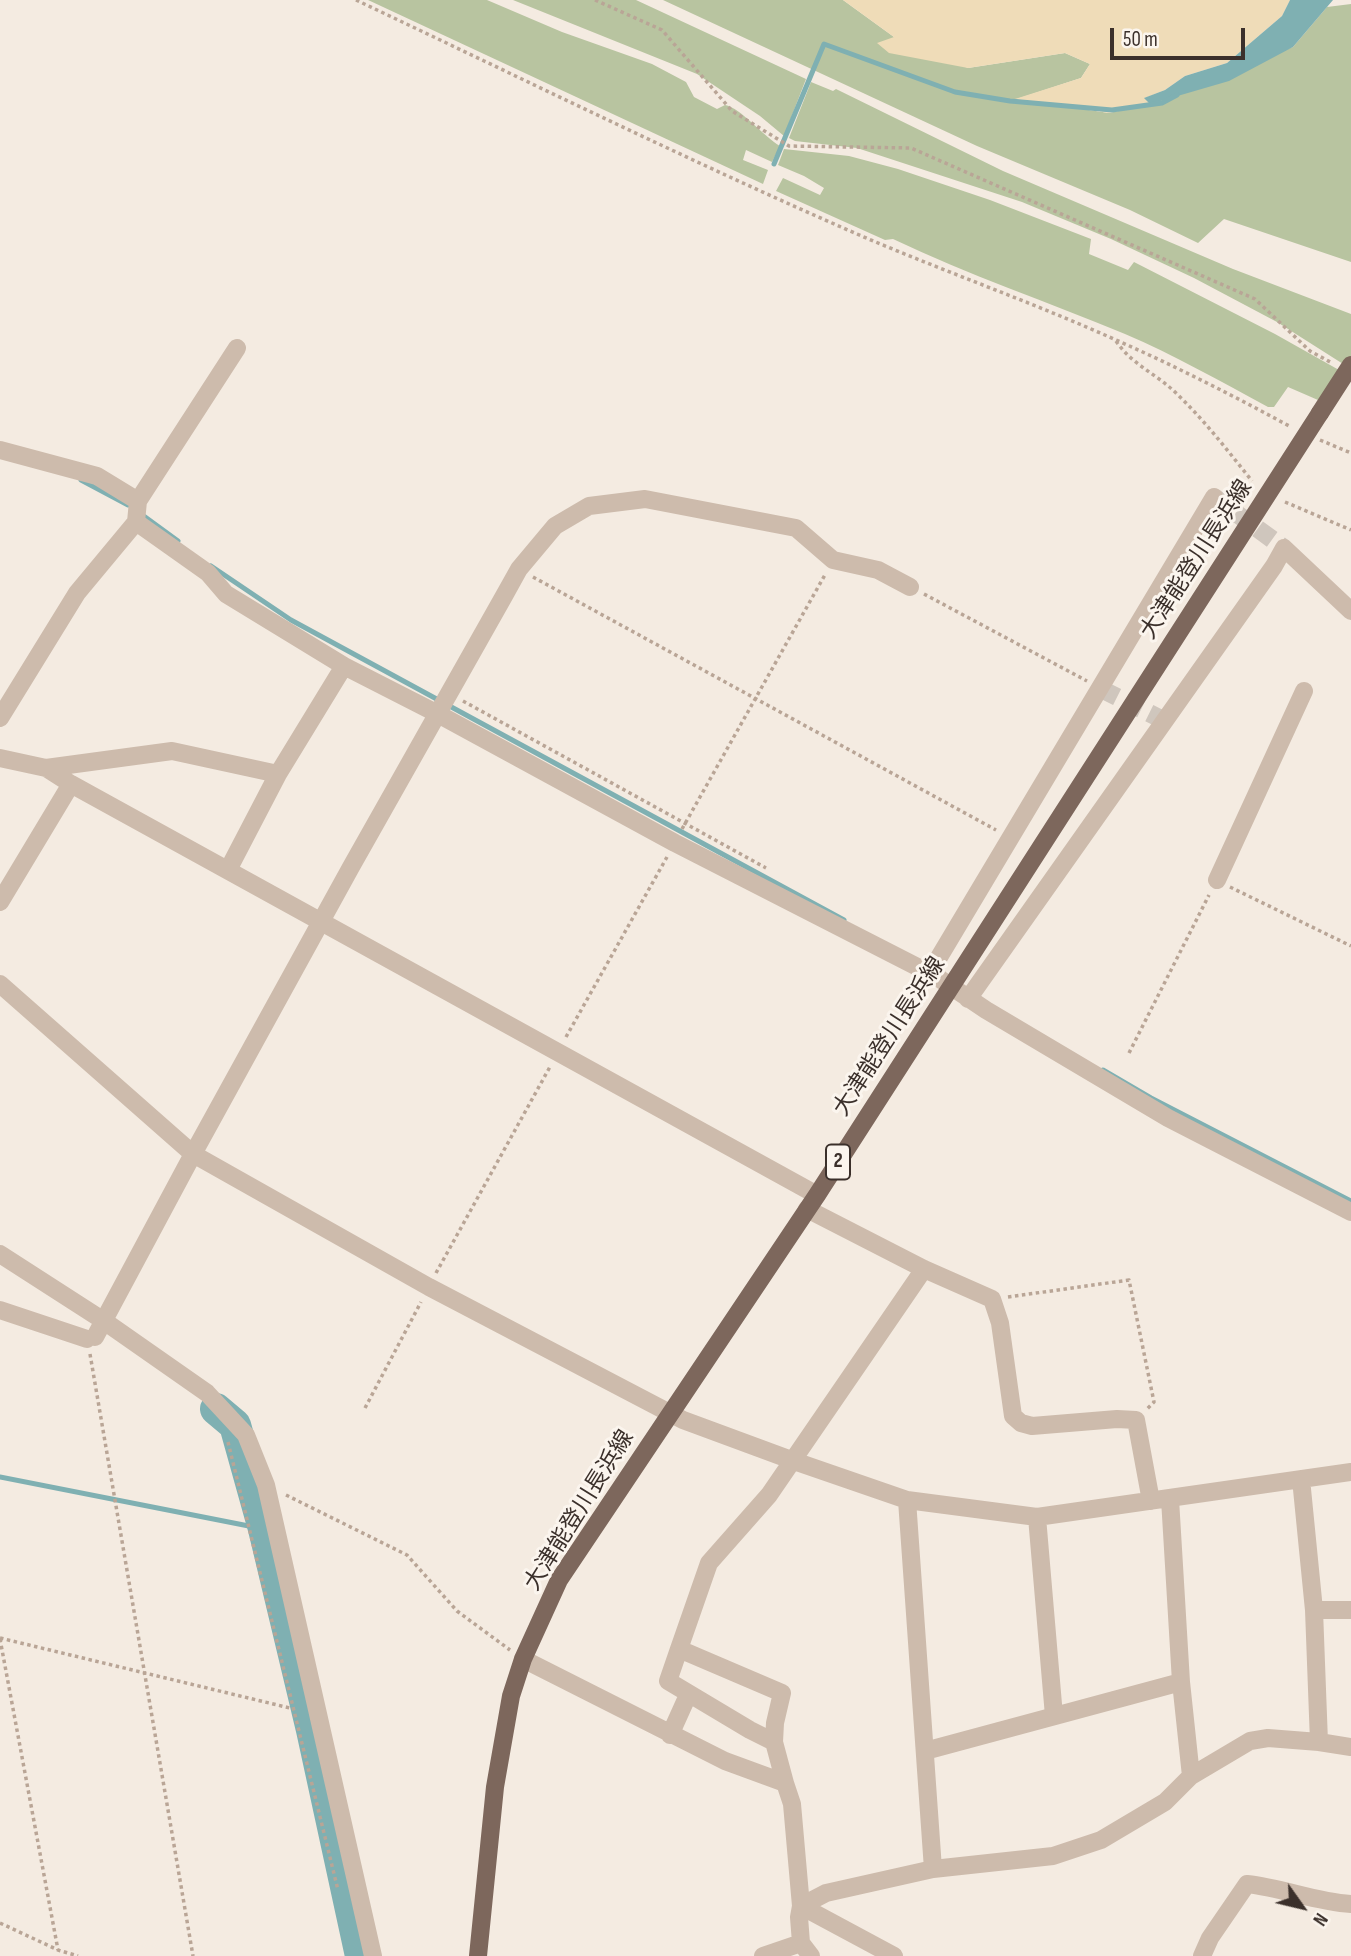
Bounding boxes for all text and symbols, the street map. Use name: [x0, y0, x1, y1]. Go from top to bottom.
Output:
scale bar: [1113, 14, 1248, 58]
text: 50 m: [1123, 27, 1158, 52]
street label: 大津能登川長浜線: [1135, 475, 1259, 645]
street label: 大津能登川長浜線: [828, 952, 952, 1122]
road number: 2: [826, 1144, 850, 1180]
street label: 大津能登川長浜線: [520, 1426, 640, 1596]
north arrow: [1267, 1872, 1337, 1942]
text: N: [1307, 1908, 1332, 1930]

